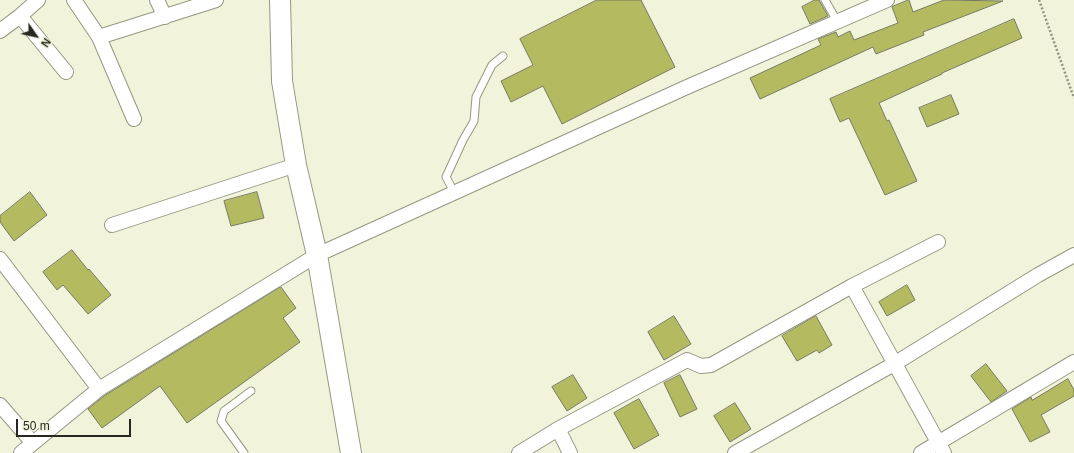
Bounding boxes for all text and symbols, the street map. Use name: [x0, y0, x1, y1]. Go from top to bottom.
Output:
north arrow: [16, 16, 56, 56]
text: N: [39, 36, 53, 49]
scale bar: [18, 411, 133, 437]
text: 50 m: [23, 419, 50, 433]

